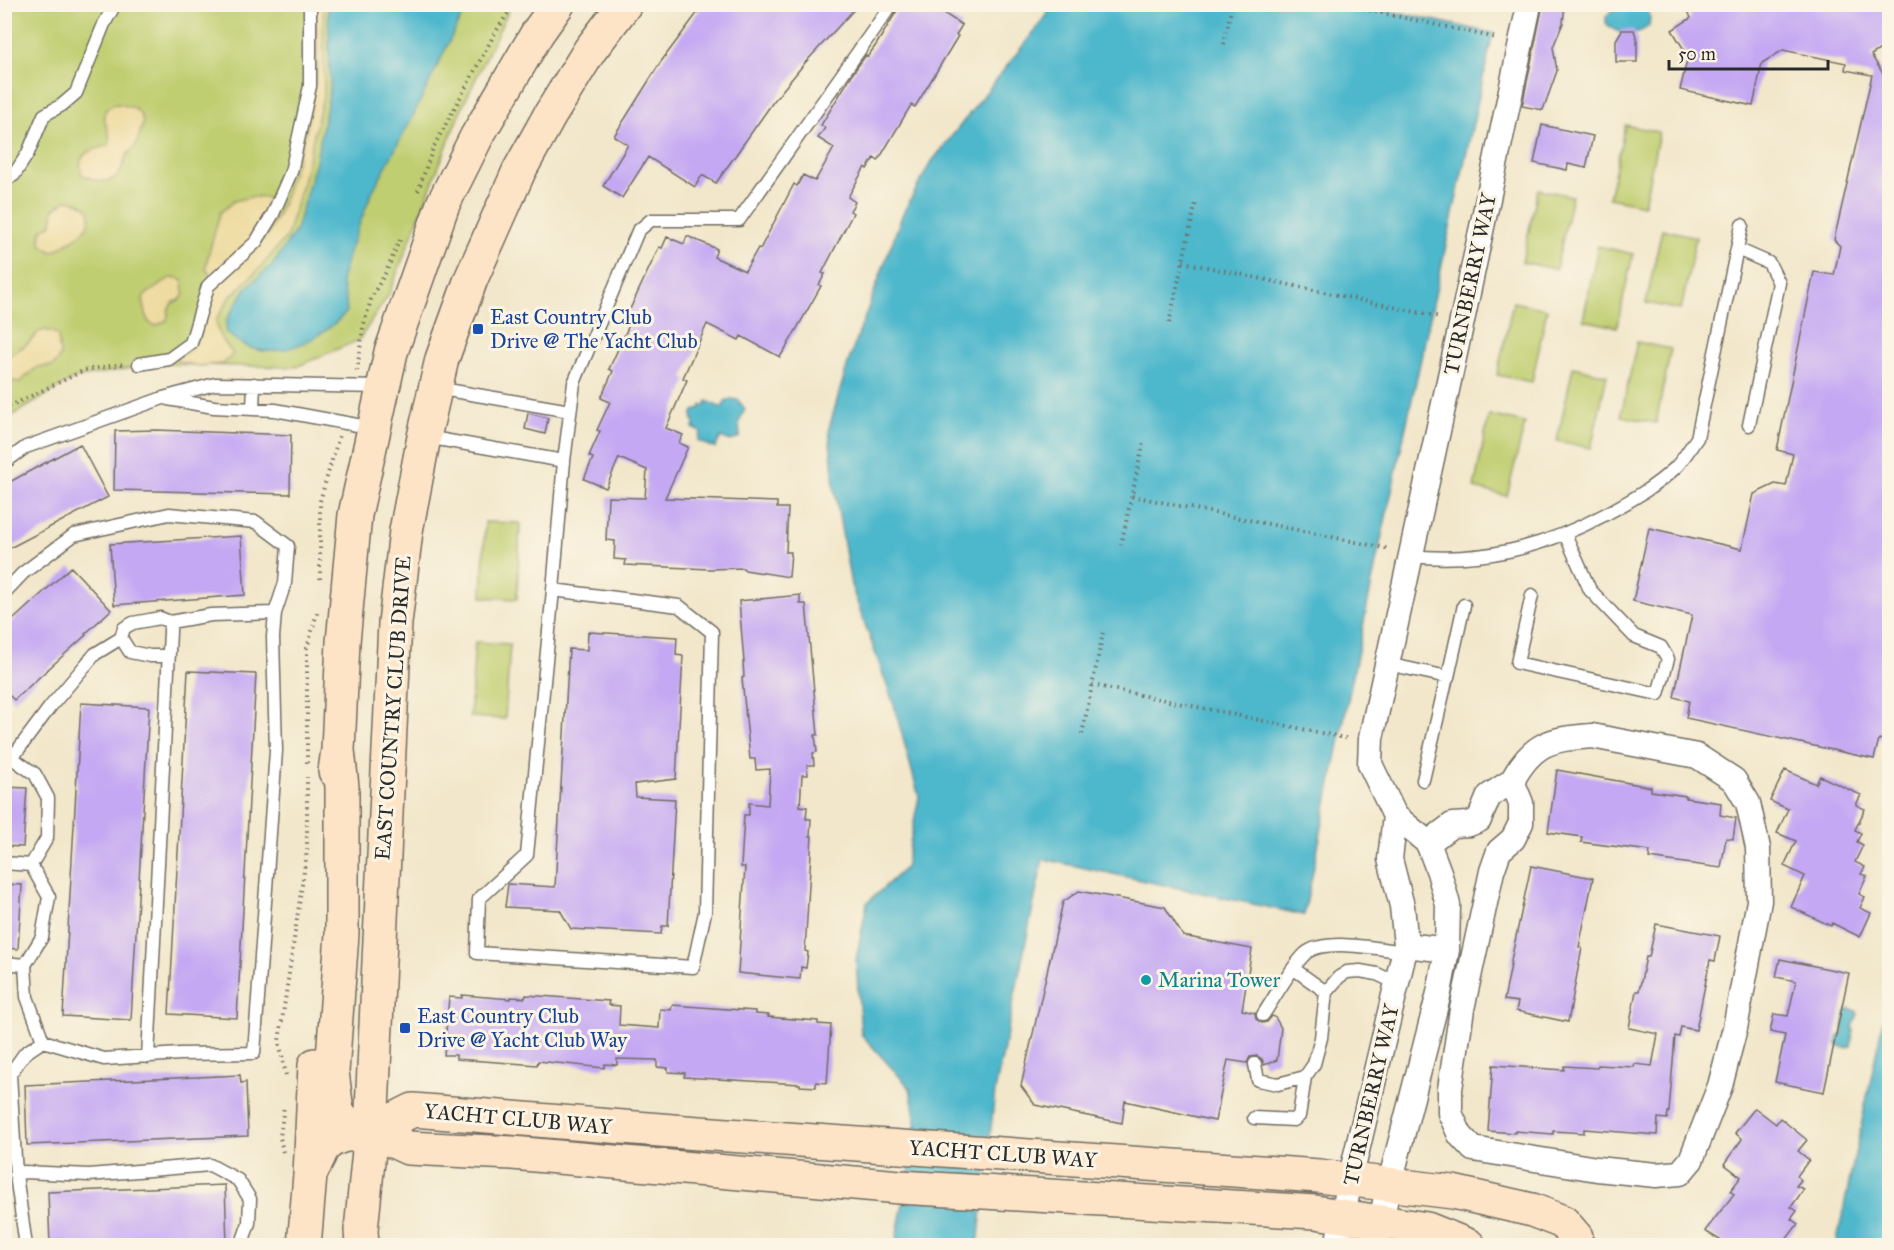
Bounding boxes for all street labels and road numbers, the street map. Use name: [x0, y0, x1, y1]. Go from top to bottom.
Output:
street label: TURNBERRY WAY: [1438, 190, 1502, 377]
street label: EAST COUNTRY CLUB DRIVE: [369, 555, 417, 861]
street label: TURNBERRY WAY: [1337, 1001, 1405, 1188]
street label: YACHT CLUB WAY: [423, 1098, 614, 1140]
street label: YACHT CLUB WAY: [908, 1134, 1099, 1174]

